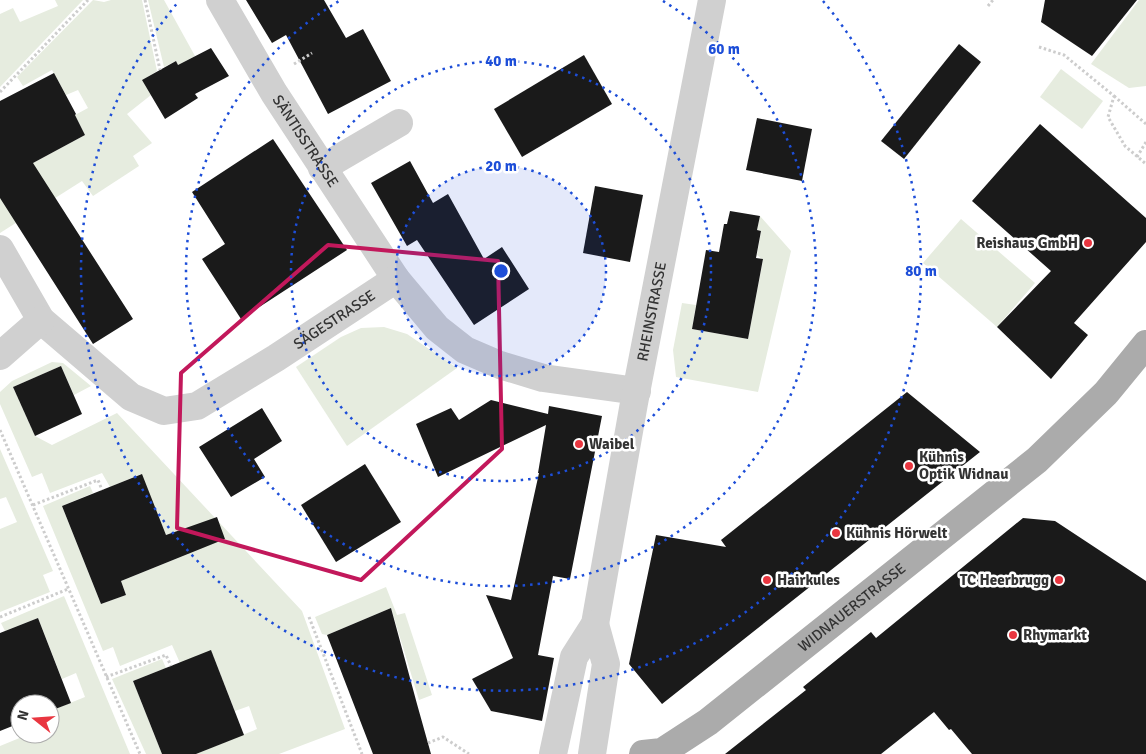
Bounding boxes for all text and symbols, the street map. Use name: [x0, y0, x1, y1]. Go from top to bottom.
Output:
text: 60 m: [708, 40, 740, 58]
text: 40 m: [485, 52, 517, 70]
street label: SÄNTISSTRASSE: [269, 92, 342, 191]
text: 20 m: [485, 157, 517, 175]
place label: Reishaus GmbH: [976, 234, 1078, 252]
marker: Reishaus GmbH: [1082, 237, 1094, 249]
street label: RHEINSTRASSE: [633, 260, 670, 363]
centre of rings: [492, 262, 510, 280]
text: 80 m: [905, 262, 937, 280]
street label: SÄGESTRASSE: [290, 286, 379, 353]
place label: Waibel: [589, 435, 635, 453]
marker: Waibel: [573, 438, 585, 450]
place label: Kühnis Optik Widnau: [919, 448, 1009, 483]
marker: Kühnis Optik Widnau: [903, 460, 915, 472]
place label: Kühnis Hörwelt: [846, 524, 948, 542]
marker: Kühnis Hörwelt: [830, 527, 842, 539]
street label: WIDNAUERSTRASSE: [795, 559, 909, 656]
place label: Hairkules: [777, 571, 840, 589]
place label: TC Heerbrugg: [960, 571, 1049, 589]
marker: Hairkules: [761, 574, 773, 586]
marker: TC Heerbrugg: [1053, 574, 1065, 586]
place label: Rhymarkt: [1023, 626, 1087, 644]
marker: Rhymarkt: [1007, 629, 1019, 641]
north arrow: [10, 694, 60, 744]
text: N: [13, 708, 33, 722]

